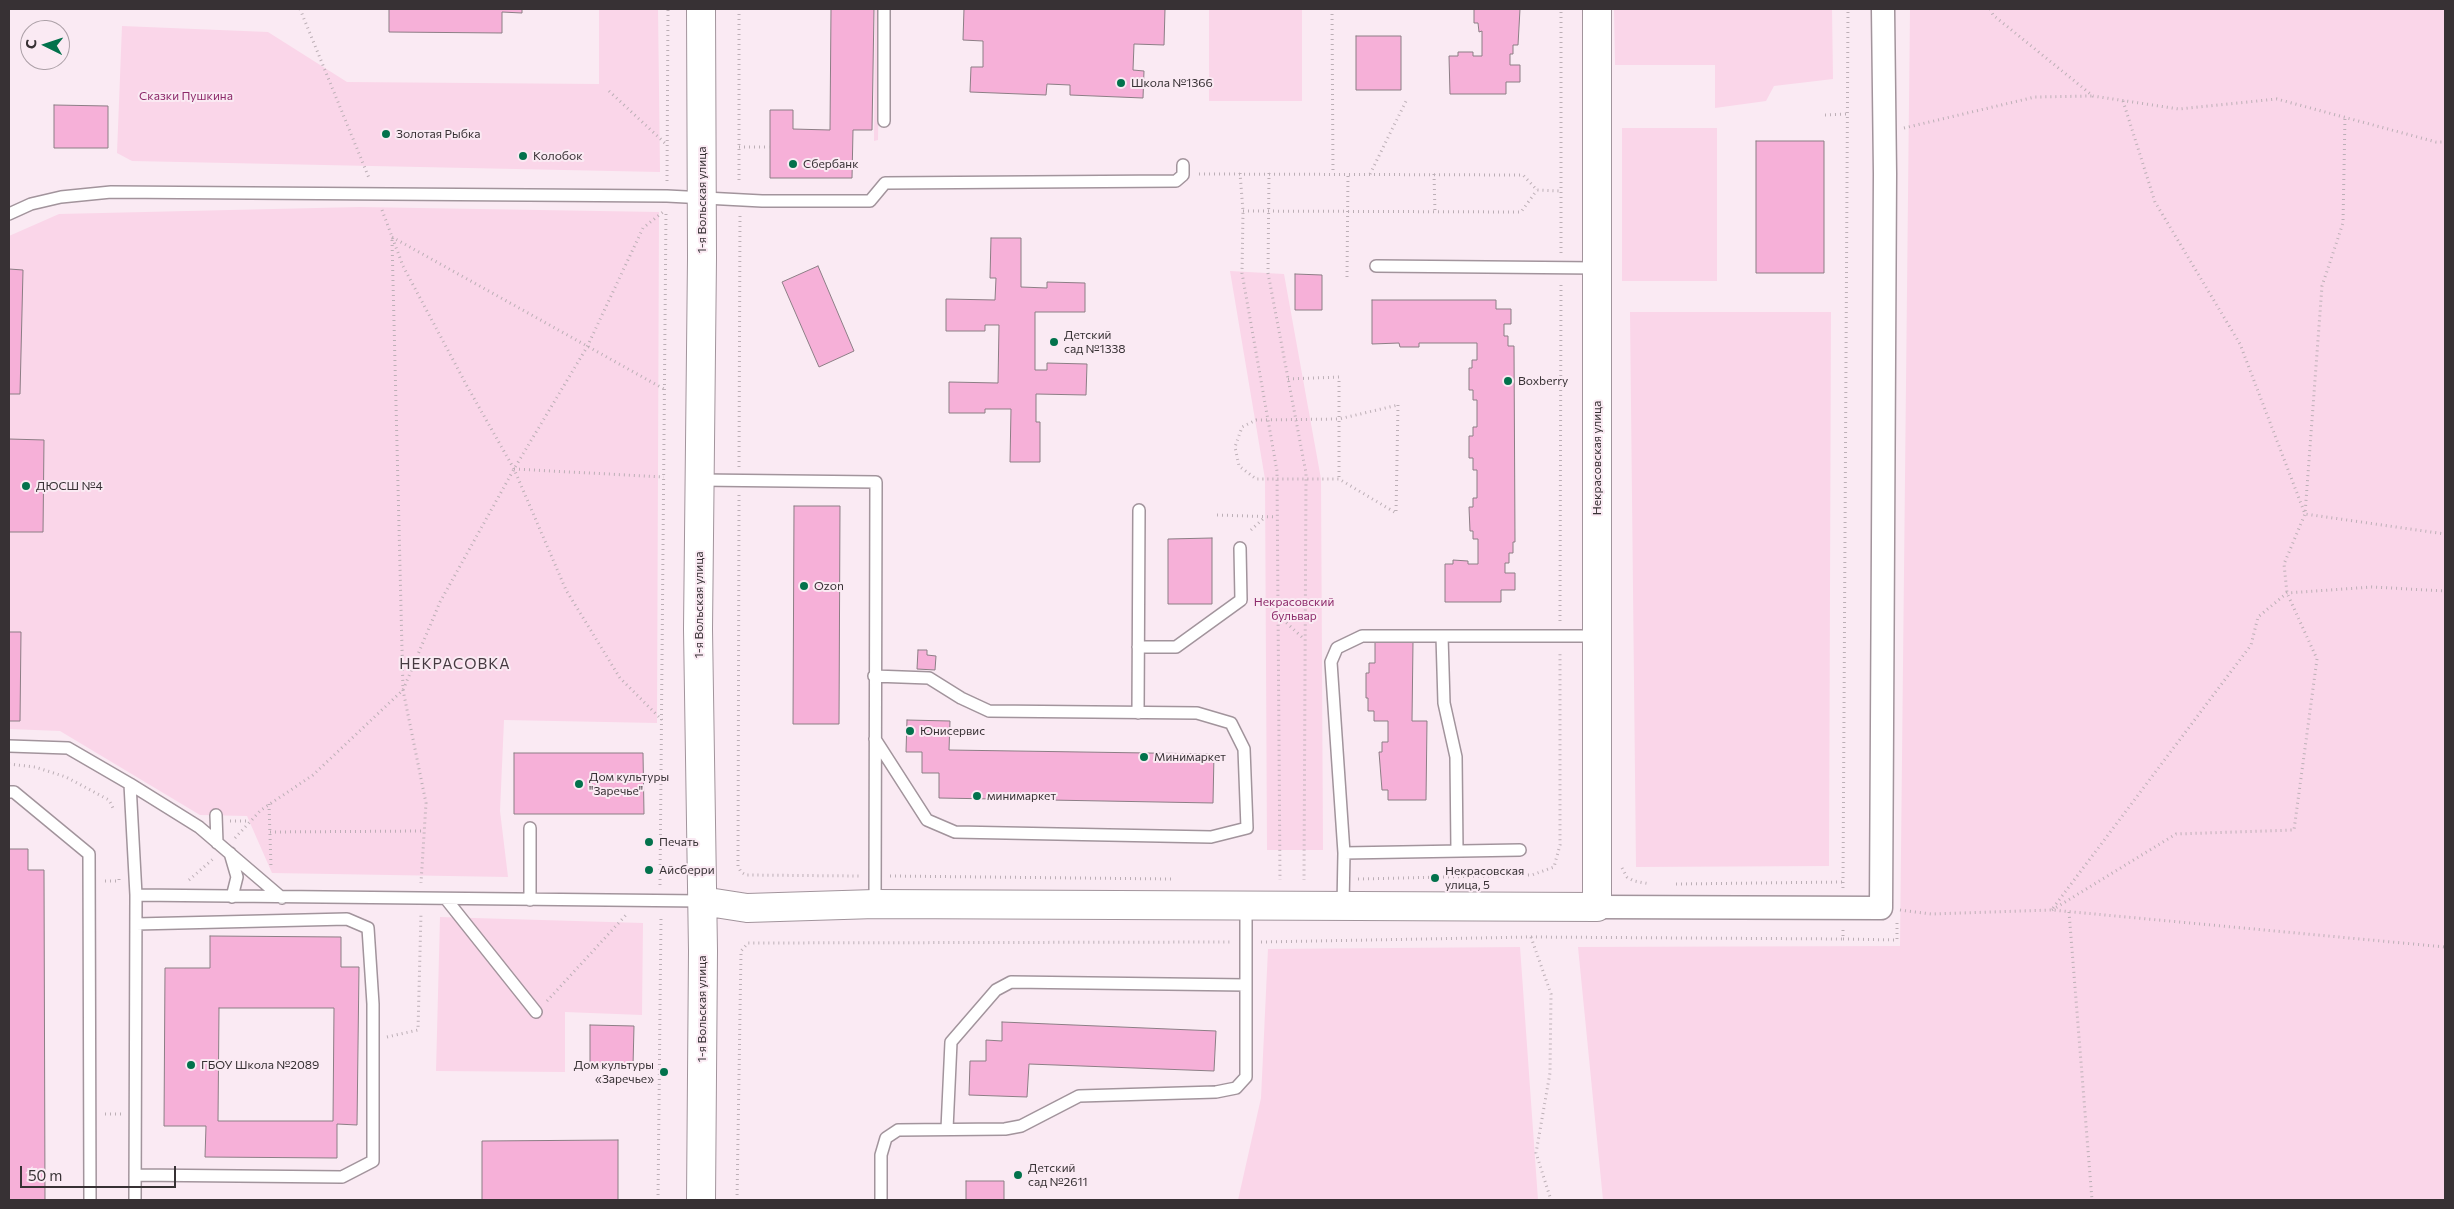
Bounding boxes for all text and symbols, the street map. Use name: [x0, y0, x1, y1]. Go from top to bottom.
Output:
north arrow: [20, 20, 70, 70]
text: С: [22, 39, 39, 49]
place label: Школа №1366: [1131, 76, 1213, 90]
marker: Школа №1366: [1115, 77, 1127, 89]
park label: Сказки Пушкина: [139, 89, 233, 103]
place label: Золотая Рыбка: [396, 127, 481, 141]
marker: Золотая Рыбка: [380, 128, 392, 140]
street label: 1-я Вольская улица: [695, 147, 709, 253]
place label: Колобок: [533, 149, 583, 163]
marker: Колобок: [517, 150, 529, 162]
place label: Сбербанк: [803, 157, 859, 171]
marker: Сбербанк: [787, 158, 799, 170]
place label: Детский сад №1338: [1064, 328, 1126, 356]
marker: Детский сад №1338: [1048, 336, 1060, 348]
place label: Boxberry: [1518, 374, 1568, 388]
marker: Boxberry: [1502, 375, 1514, 387]
street label: Некрасовская улица: [1590, 401, 1604, 515]
place label: ДЮСШ №4: [36, 479, 103, 493]
marker: ДЮСШ №4: [20, 480, 32, 492]
street label: 1-я Вольская улица: [692, 552, 706, 658]
place label: Ozon: [814, 579, 844, 593]
marker: Ozon: [798, 580, 810, 592]
park label: Некрасовский бульвар: [1254, 595, 1334, 623]
district label: НЕКРАСОВКА: [398, 655, 512, 673]
place label: Юнисервис: [920, 724, 985, 738]
marker: Юнисервис: [904, 725, 916, 737]
place label: Минимаркет: [1154, 750, 1226, 764]
marker: Минимаркет: [1138, 751, 1150, 763]
place label: Дом культуры "Заречье": [589, 770, 669, 798]
marker: Дом культуры "Заречье": [573, 778, 585, 790]
place label: минимаркет: [987, 789, 1056, 803]
marker: минимаркет: [971, 790, 983, 802]
place label: Печать: [659, 835, 699, 849]
marker: Печать: [643, 836, 655, 848]
place label: Айсберри: [659, 863, 715, 877]
marker: Айсберри: [643, 864, 655, 876]
place label: Некрасовская улица, 5: [1445, 864, 1524, 892]
marker: Некрасовская улица, 5: [1429, 872, 1441, 884]
street label: 1-я Вольская улица: [695, 956, 709, 1062]
place label: ГБОУ Школа №2089: [201, 1058, 319, 1072]
place label: Дом культуры «Заречье»: [574, 1058, 654, 1086]
marker: ГБОУ Школа №2089: [185, 1059, 197, 1071]
marker: Дом культуры «Заречье»: [658, 1066, 670, 1078]
scale bar: [22, 1156, 179, 1188]
place label: Детский сад №2611: [1028, 1161, 1088, 1189]
text: 50 m: [28, 1166, 62, 1184]
marker: Детский сад №2611: [1012, 1169, 1024, 1181]

